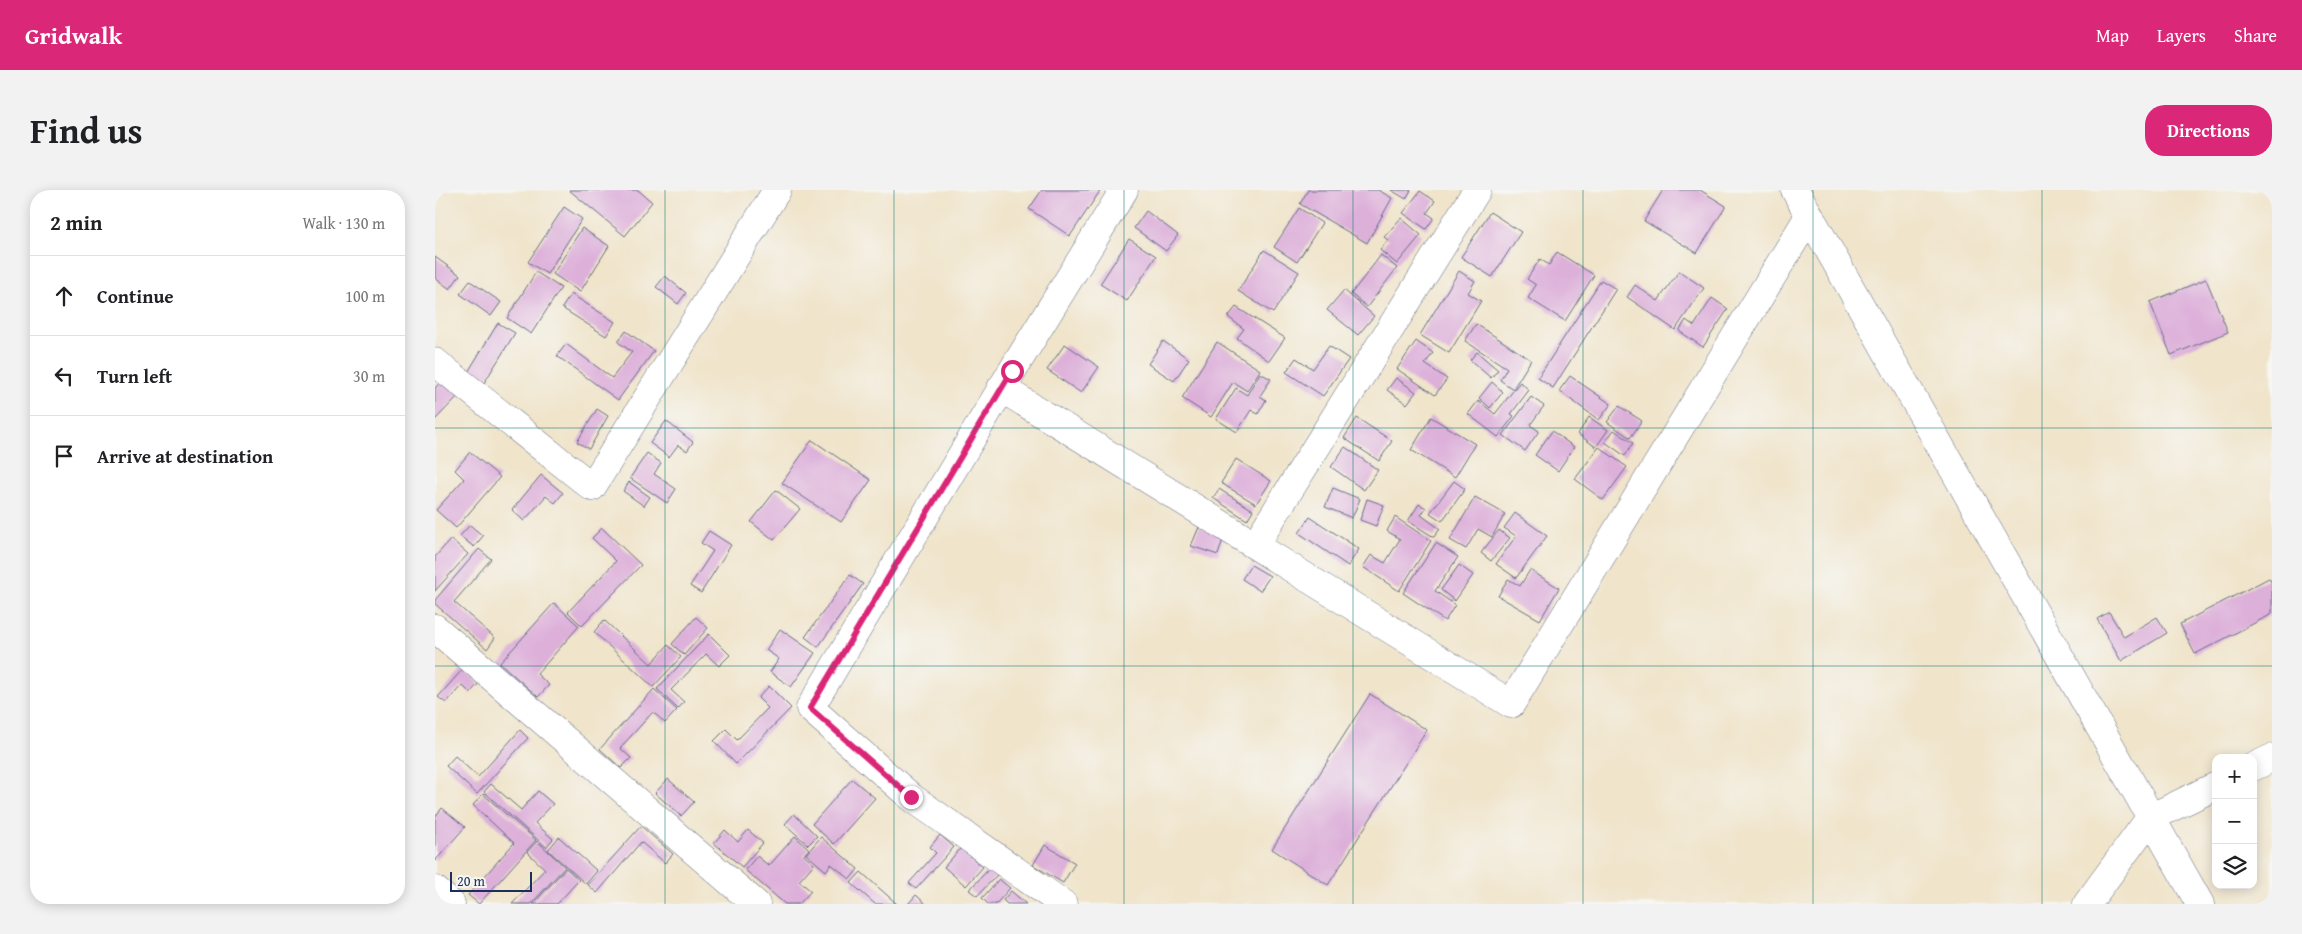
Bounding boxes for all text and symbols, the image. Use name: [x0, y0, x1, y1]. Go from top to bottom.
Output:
text: Gridwalk: [25, 18, 122, 53]
text: Map: [2096, 22, 2129, 49]
text: Layers: [2157, 22, 2206, 49]
text: Share: [2234, 22, 2277, 49]
text: Find us: [30, 105, 143, 156]
button: Directions: [2145, 105, 2272, 156]
text: 2 min: [50, 207, 102, 238]
text: Walk · 130 m: [302, 211, 385, 235]
icon: ahead: [50, 282, 78, 310]
text: Continue: [97, 282, 174, 310]
text: 100 m: [345, 284, 385, 308]
route start: [1001, 360, 1024, 383]
icon: left: [50, 362, 78, 390]
text: Turn left: [97, 362, 172, 390]
text: 30 m: [353, 364, 385, 388]
icon: arrive: [50, 442, 78, 470]
text: Arrive at destination: [97, 442, 273, 470]
map controls: [2212, 754, 2257, 889]
button: +: [2212, 754, 2257, 799]
route end: [900, 786, 923, 809]
button: −: [2212, 799, 2257, 844]
button: layers: [2212, 844, 2257, 889]
scale bar: [450, 869, 533, 892]
text: 20 m: [457, 871, 485, 891]

